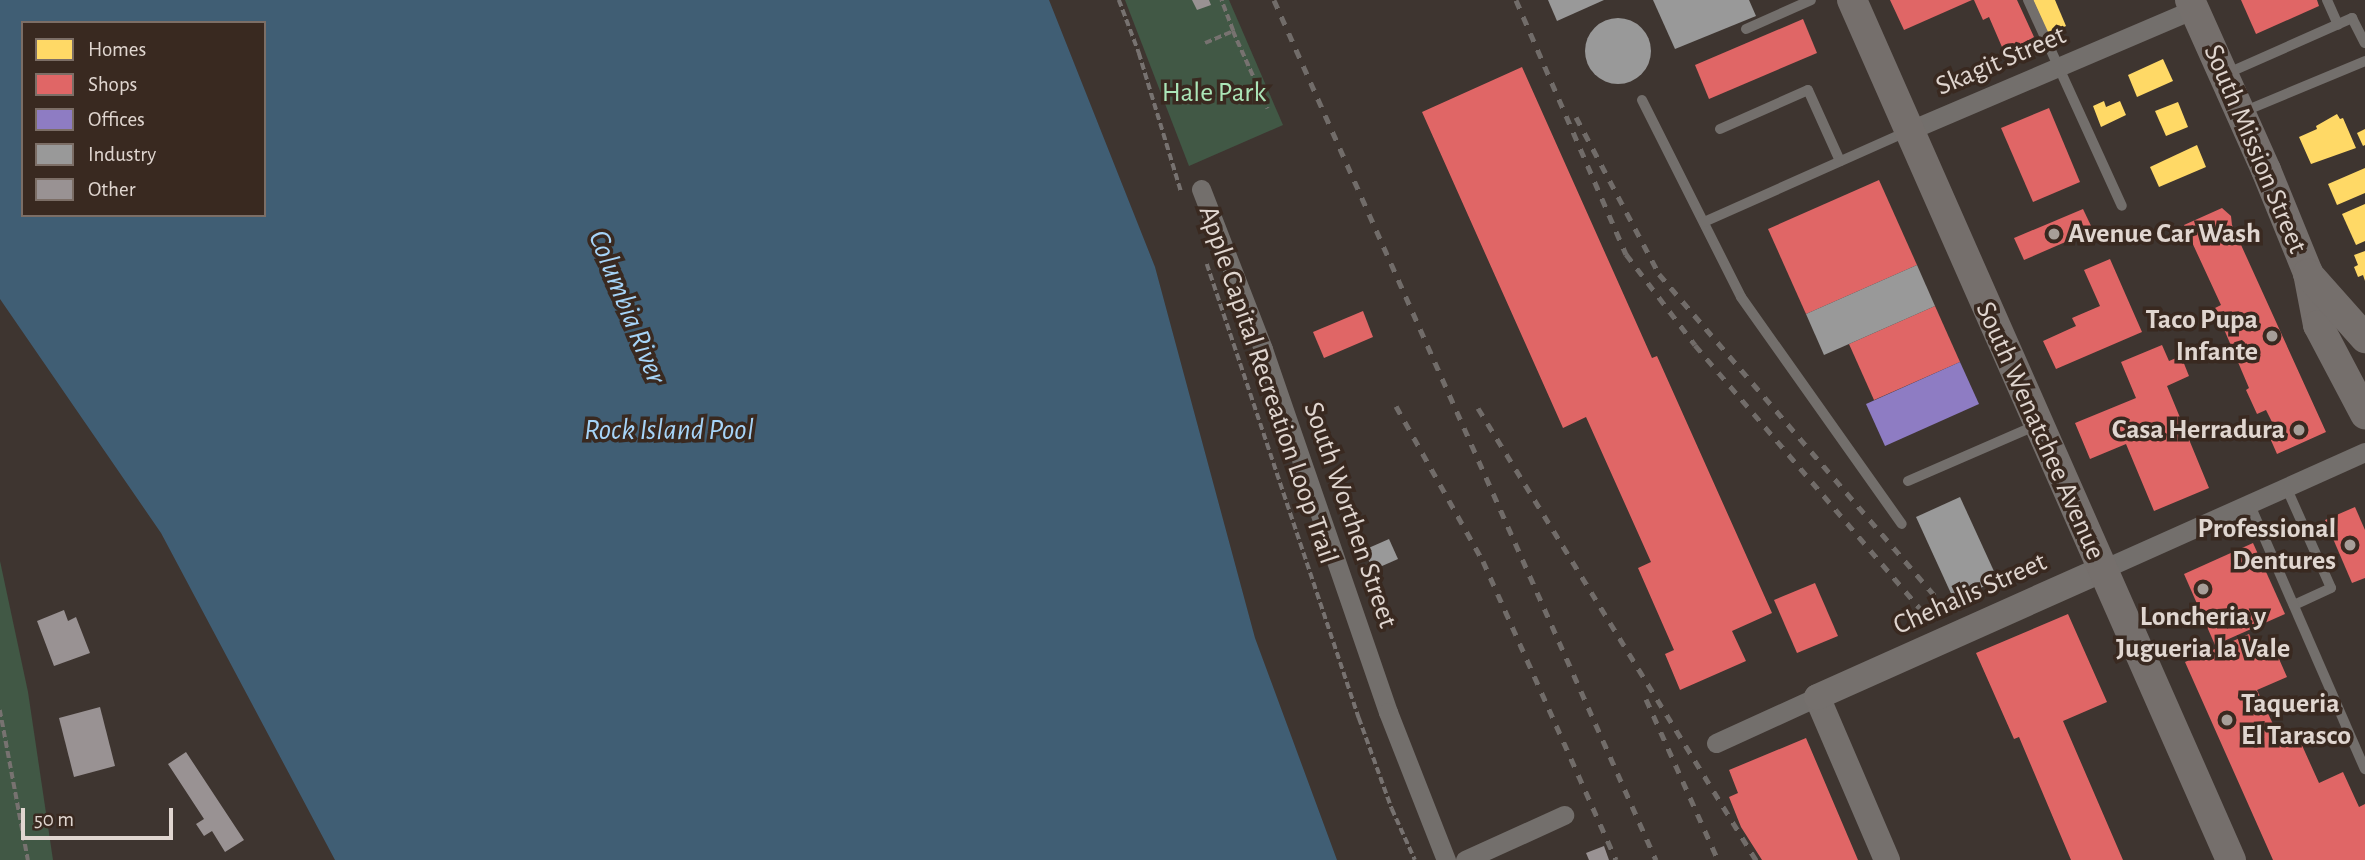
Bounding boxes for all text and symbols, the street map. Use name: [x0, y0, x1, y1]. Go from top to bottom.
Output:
street label: Skagit Street: [1931, 19, 2071, 103]
legend: [21, 21, 266, 217]
text: Homes: [88, 39, 146, 60]
street label: South Mission Street: [2196, 40, 2314, 258]
text: Shops: [88, 74, 137, 95]
park label: Hale Park: [1162, 76, 1266, 110]
text: Offices: [88, 109, 145, 130]
text: Industry: [88, 144, 156, 165]
text: Other: [88, 179, 135, 200]
street label: Apple Capital Recreation Loop Trail: [1191, 202, 1345, 568]
place label: Avenue Car Wash: [2068, 217, 2261, 251]
water label: Columbia River: [580, 225, 674, 389]
marker: Avenue Car Wash: [2046, 226, 2062, 242]
street label: South Wenatchee Avenue: [1968, 297, 2112, 565]
place label: Taco Pupa Infante: [2145, 303, 2258, 369]
marker: Taco Pupa Infante: [2264, 328, 2280, 344]
street label: South Worthen Street: [1296, 398, 1404, 632]
water label: Rock Island Pool: [584, 412, 754, 448]
place label: Casa Herradura: [2112, 413, 2285, 447]
marker: Casa Herradura: [2291, 422, 2307, 438]
place label: Professional Dentures: [2197, 512, 2336, 578]
marker: Professional Dentures: [2342, 537, 2358, 553]
street label: Chehalis Street: [1888, 545, 2052, 643]
marker: Loncheria y Jugueria la Vale: [2195, 581, 2211, 597]
place label: Loncheria y Jugueria la Vale: [2116, 600, 2290, 666]
place label: Taqueria El Tarasco: [2241, 687, 2351, 753]
marker: Taqueria El Tarasco: [2219, 712, 2235, 728]
scale bar: [24, 794, 177, 838]
text: 50 m: [34, 809, 74, 830]

